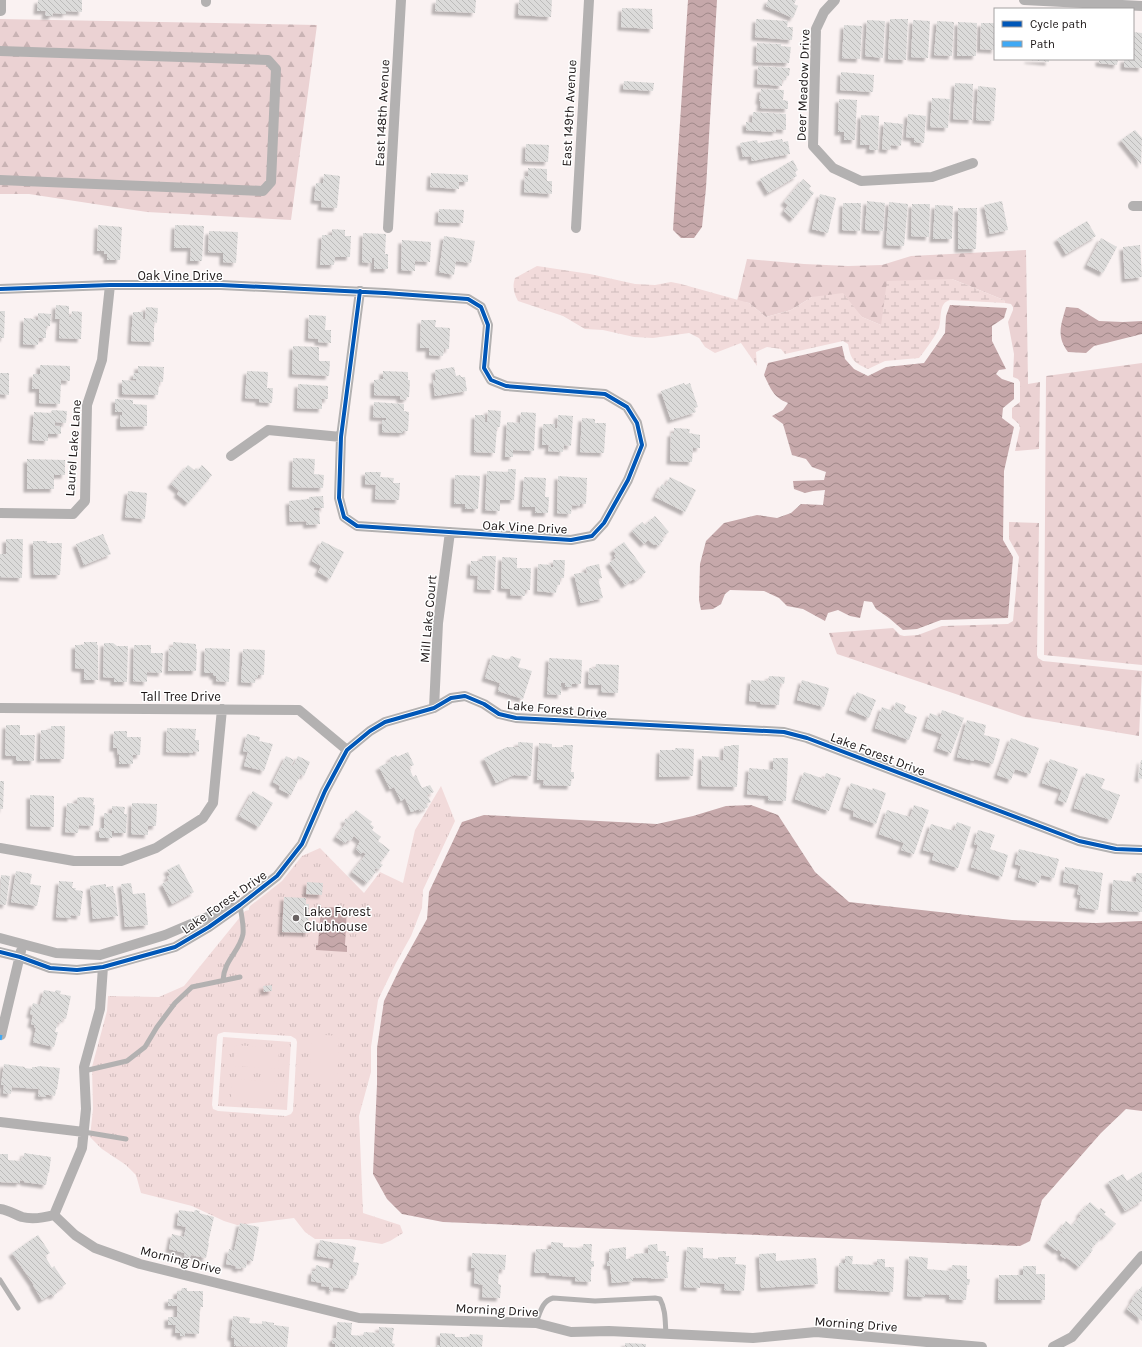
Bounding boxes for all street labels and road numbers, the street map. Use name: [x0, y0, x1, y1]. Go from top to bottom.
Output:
street label: Deer Meadow Drive: [794, 28, 812, 141]
street label: East 148th Avenue: [372, 59, 392, 167]
street label: East 149th Avenue: [559, 59, 579, 167]
street label: Oak Vine Drive: [137, 268, 223, 283]
street label: Laurel Lake Lane: [62, 399, 84, 497]
street label: Oak Vine Drive: [482, 517, 568, 537]
street label: Mill Lake Court: [417, 574, 439, 664]
street label: Tall Tree Drive: [141, 689, 221, 704]
street label: Lake Forest Drive: [506, 697, 608, 721]
street label: Lake Forest Drive: [828, 729, 928, 779]
street label: Lake Forest Drive: [179, 867, 270, 937]
street label: Morning Drive: [139, 1243, 223, 1277]
street label: Morning Drive: [455, 1300, 539, 1320]
street label: Morning Drive: [814, 1314, 898, 1334]

